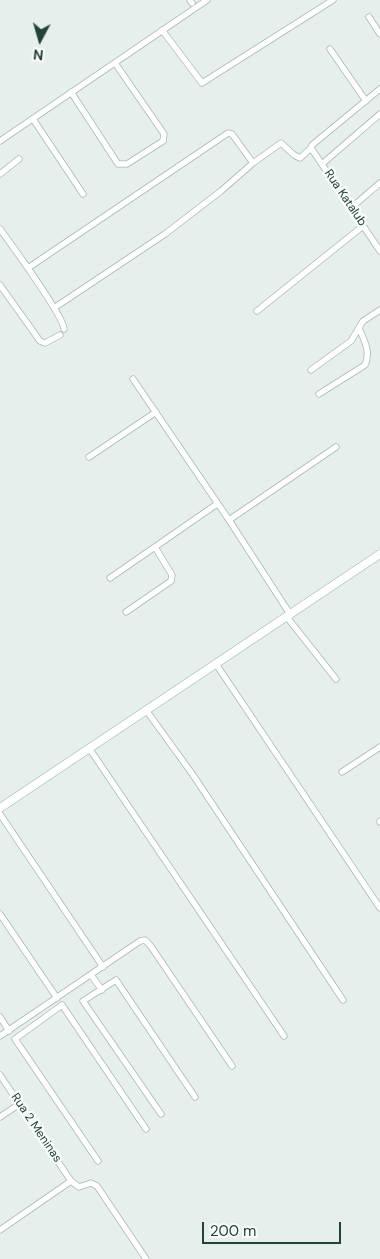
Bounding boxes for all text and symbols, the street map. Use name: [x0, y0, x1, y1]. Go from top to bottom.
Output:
north arrow: [15, 15, 65, 65]
text: N: [32, 45, 44, 64]
street label: Rua Katalub: [321, 167, 369, 229]
street label: Rua 2 Meninas: [8, 1091, 64, 1165]
scale bar: [205, 1212, 344, 1244]
text: 200 m: [210, 1221, 256, 1241]

